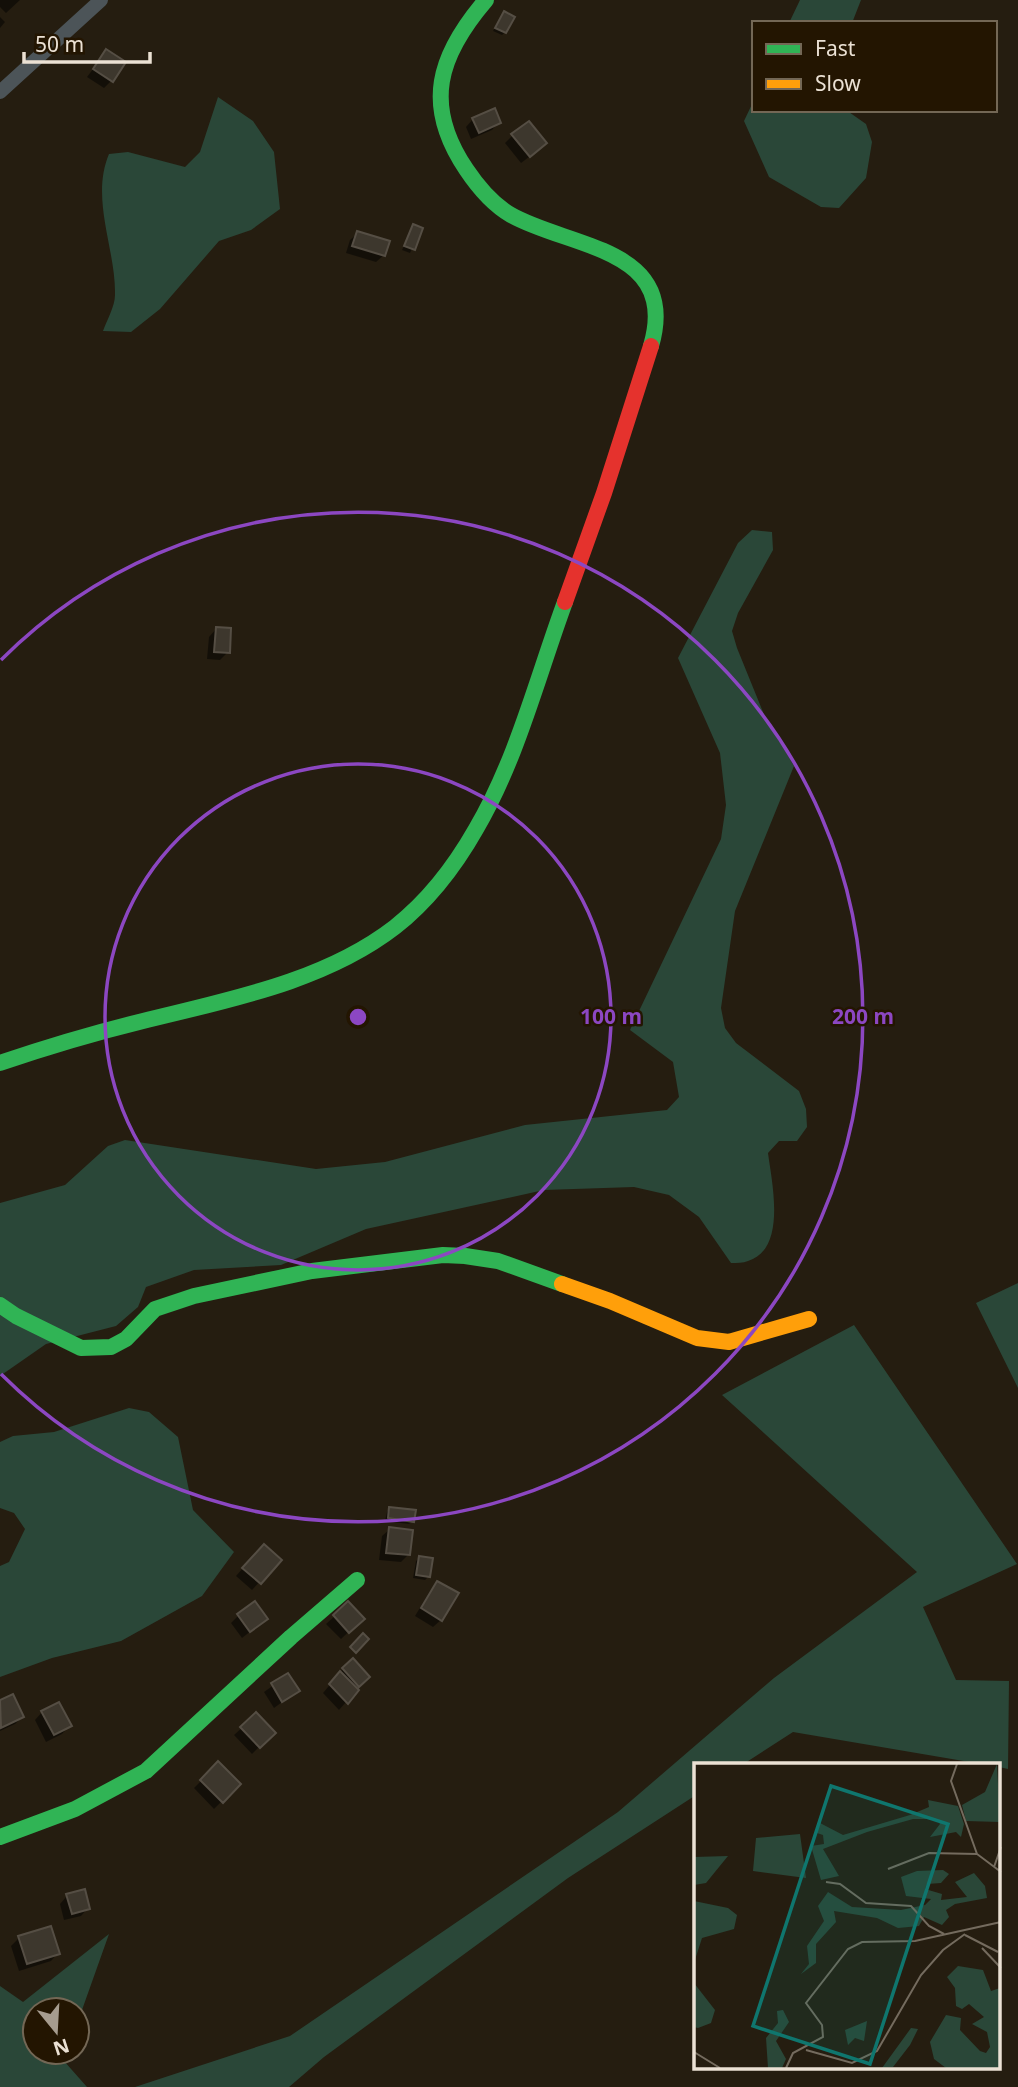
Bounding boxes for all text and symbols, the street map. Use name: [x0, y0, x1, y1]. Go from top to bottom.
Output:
scale bar: [24, 21, 150, 65]
legend: [752, 21, 997, 112]
text: 50 m: [35, 30, 84, 58]
text: Fast: [815, 34, 856, 62]
text: Slow: [815, 69, 861, 97]
text: 100 m: [580, 1002, 642, 1030]
text: 200 m: [832, 1002, 894, 1030]
centre of rings: [346, 1005, 370, 1029]
inset map: [694, 1763, 1000, 2070]
north arrow: [21, 1996, 91, 2066]
text: N: [50, 2032, 73, 2062]

